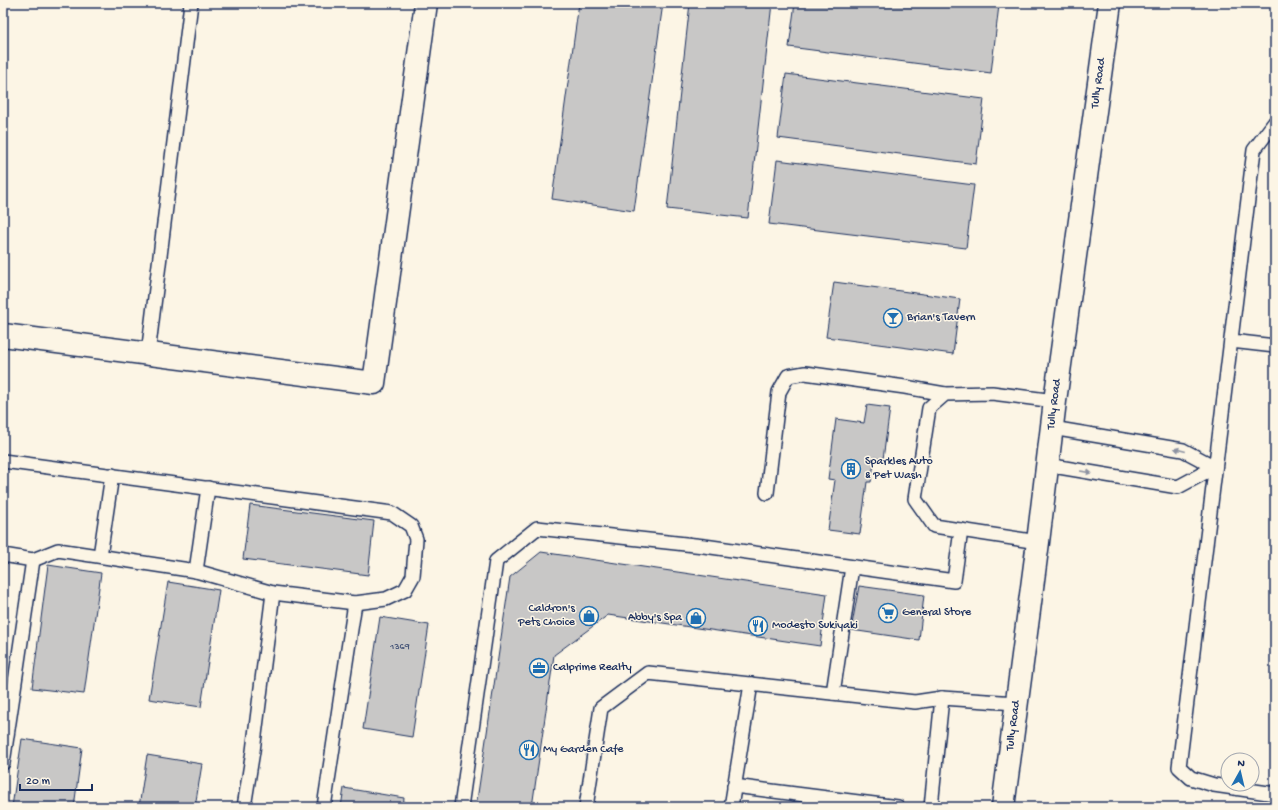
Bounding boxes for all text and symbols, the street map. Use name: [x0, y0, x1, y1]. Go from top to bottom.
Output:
street label: Tully Road: [1088, 56, 1109, 110]
bar icon: Brian's Tavern: [882, 307, 904, 329]
place label: Brian's Tavern: [906, 311, 976, 325]
street label: Tully Road: [1045, 377, 1065, 431]
one-way arrow: [1174, 447, 1187, 453]
place label: Sparkles Auto & Pet Wash: [865, 455, 933, 483]
building icon: Sparkles Auto & Pet Wash: [840, 458, 862, 480]
one-way arrow: [1080, 469, 1092, 475]
place label: Caldron's Pets Choice: [517, 602, 576, 630]
supermarket icon: General Store: [877, 602, 899, 624]
shop icon: Caldron's Pets Choice: [578, 605, 600, 627]
place label: General Store: [902, 606, 972, 620]
shop icon: Abby's Spa: [685, 607, 707, 629]
place label: Abby's Spa: [628, 611, 682, 625]
restaurant icon: Modesto Sukiyaki: [747, 615, 769, 637]
place label: Modesto Sukiyaki: [772, 619, 858, 633]
house number: 1369: [389, 641, 410, 653]
office icon: Calprime Realty: [528, 657, 550, 679]
place label: Calprime Realty: [553, 661, 632, 675]
street label: Tully Road: [1003, 699, 1024, 753]
restaurant icon: My Garden Cafe: [518, 739, 540, 761]
place label: My Garden Cafe: [543, 743, 624, 757]
north arrow: [1220, 752, 1260, 792]
text: N: [1237, 758, 1246, 771]
scale bar: [20, 766, 92, 792]
text: 20 m: [26, 775, 51, 789]

